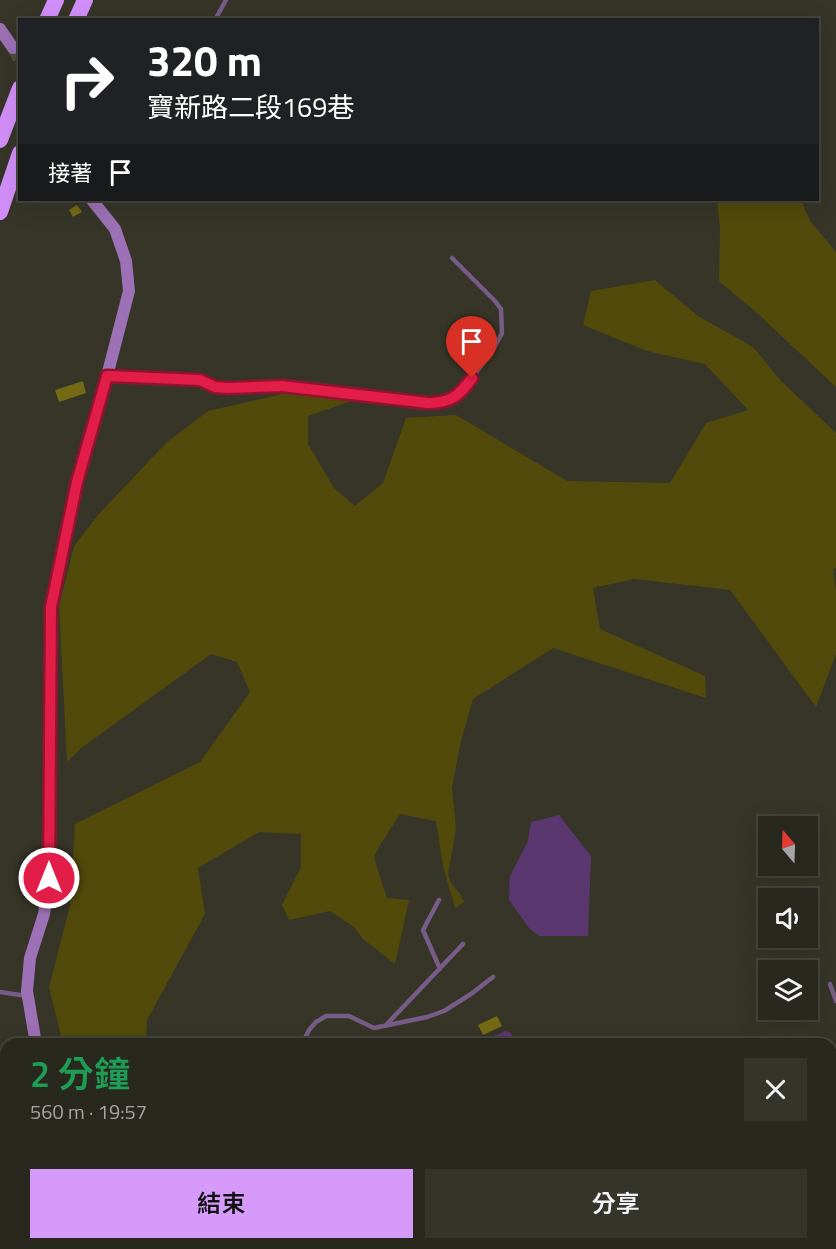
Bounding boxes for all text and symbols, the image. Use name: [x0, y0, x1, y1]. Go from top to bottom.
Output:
text: 320 m: [147, 28, 262, 92]
icon: right: [48, 42, 126, 120]
text: 寶新路二段169巷: [147, 86, 354, 127]
text: 接著: [48, 156, 92, 190]
icon: arrive: [104, 156, 137, 189]
pin: [446, 316, 497, 378]
icon: arrive: [455, 325, 488, 358]
north arrow: [758, 816, 818, 876]
map controls: [758, 816, 818, 1020]
position arrow: [17, 846, 81, 910]
button: sound: [758, 888, 818, 948]
button: layers: [758, 960, 818, 1020]
text: 2 分鐘: [30, 1046, 130, 1101]
button: close: [744, 1058, 807, 1121]
text: 560 m · 19:57: [30, 1096, 147, 1127]
button: 結束: [30, 1169, 413, 1238]
button: 分享: [425, 1169, 807, 1238]

